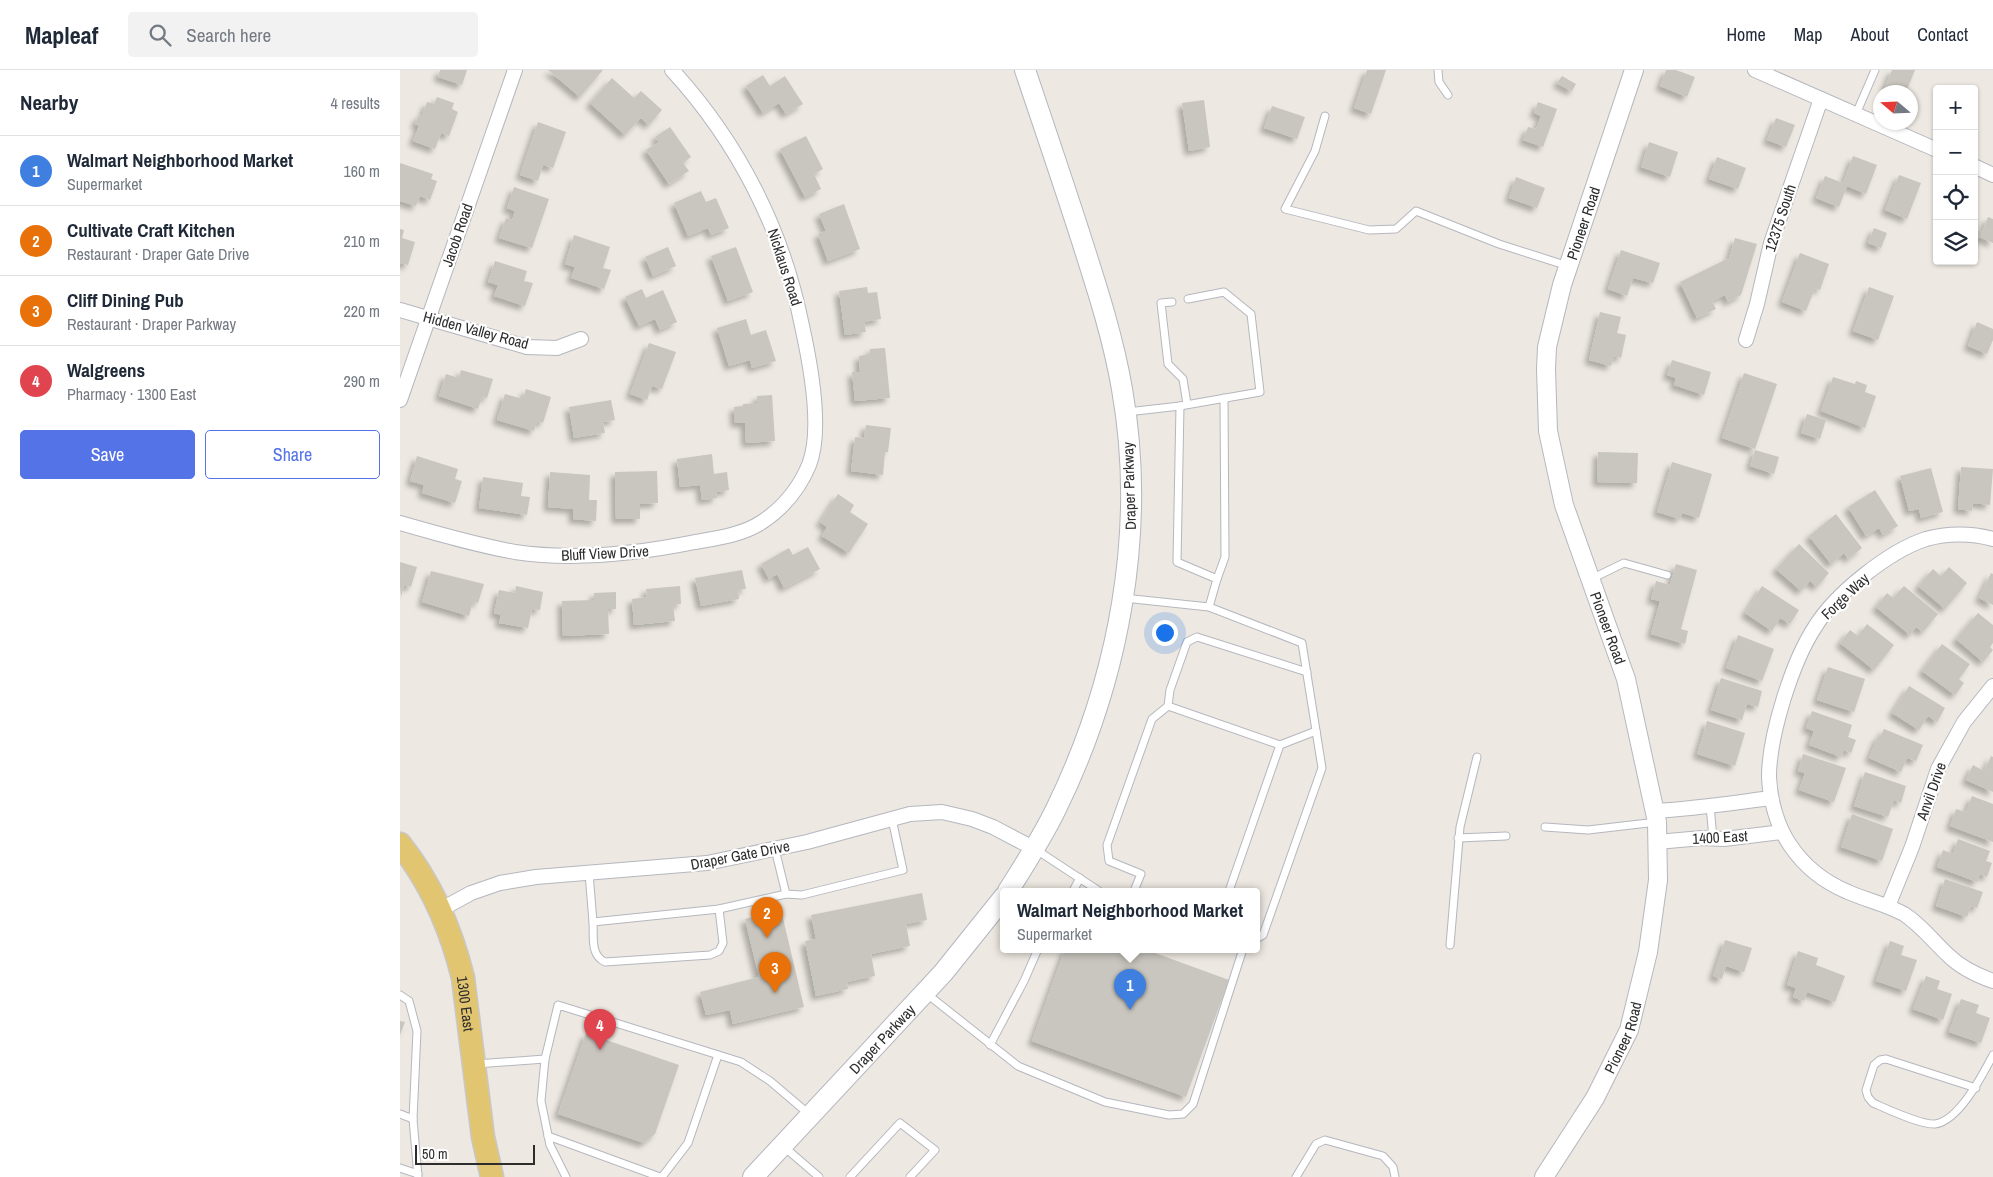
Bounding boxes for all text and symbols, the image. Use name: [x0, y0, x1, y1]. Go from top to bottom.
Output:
search box: [128, 12, 478, 57]
text: Mapleaf: [25, 19, 98, 51]
icon: search: [146, 21, 174, 49]
text: Search here: [186, 22, 271, 48]
text: Home: [1726, 22, 1766, 47]
text: Map: [1794, 22, 1823, 47]
text: About: [1851, 22, 1889, 47]
text: Contact: [1917, 22, 1968, 47]
north arrow: [1873, 85, 1918, 130]
map controls: [1933, 85, 1978, 265]
button: +: [1933, 85, 1978, 130]
text: Nearby: [20, 88, 78, 117]
text: 4 results: [330, 92, 380, 114]
button: −: [1933, 130, 1978, 175]
text: Walmart Neighborhood Market: [67, 147, 293, 173]
text: 1: [32, 160, 40, 182]
text: 160 m: [344, 160, 380, 182]
text: Supermarket: [67, 173, 142, 195]
button: locate: [1933, 175, 1978, 220]
street label: 12375 South: [1759, 182, 1801, 254]
street label: Pioneer Road: [1561, 184, 1605, 262]
street label: Jacob Road: [436, 201, 478, 269]
text: Cultivate Craft Kitchen: [67, 217, 235, 243]
button: layers: [1933, 220, 1978, 265]
street label: Nicklaus Road: [763, 226, 807, 308]
text: 2: [32, 230, 40, 252]
text: 210 m: [344, 230, 380, 252]
text: Restaurant · Draper Gate Drive: [67, 243, 249, 265]
text: Cliff Dining Pub: [67, 287, 184, 313]
text: 3: [32, 300, 40, 322]
text: 220 m: [344, 300, 380, 322]
street label: Hidden Valley Road: [421, 306, 531, 354]
text: Restaurant · Draper Parkway: [67, 313, 236, 335]
text: Walgreens: [67, 357, 145, 383]
text: 4: [32, 370, 40, 392]
text: 290 m: [344, 370, 380, 392]
text: Pharmacy · 1300 East: [67, 383, 196, 405]
button: Save: [20, 430, 195, 479]
button: Share: [205, 430, 380, 479]
street label: Draper Parkway: [1117, 441, 1141, 530]
street label: Bluff View Drive: [561, 540, 650, 566]
street label: Forge Way: [1816, 567, 1874, 624]
street label: Pioneer Road: [1585, 589, 1631, 667]
your location: [1152, 620, 1178, 646]
street label: Anvil Drive: [1911, 759, 1951, 824]
street label: 1400 East: [1692, 825, 1749, 849]
street label: Draper Gate Drive: [689, 835, 791, 875]
popup: [1000, 888, 1260, 953]
pin: 2: [751, 897, 783, 938]
text: Walmart Neighborhood Market: [1017, 897, 1243, 923]
text: Supermarket: [1017, 923, 1092, 945]
pin: 3: [759, 952, 791, 993]
pin: 1: [1114, 969, 1146, 1010]
street label: 1300 East: [452, 975, 480, 1033]
street label: Draper Parkway: [844, 999, 920, 1078]
street label: Pioneer Road: [1599, 999, 1646, 1077]
pin: 4: [584, 1009, 616, 1050]
scale bar: [415, 1142, 535, 1165]
text: 50 m: [422, 1145, 448, 1163]

